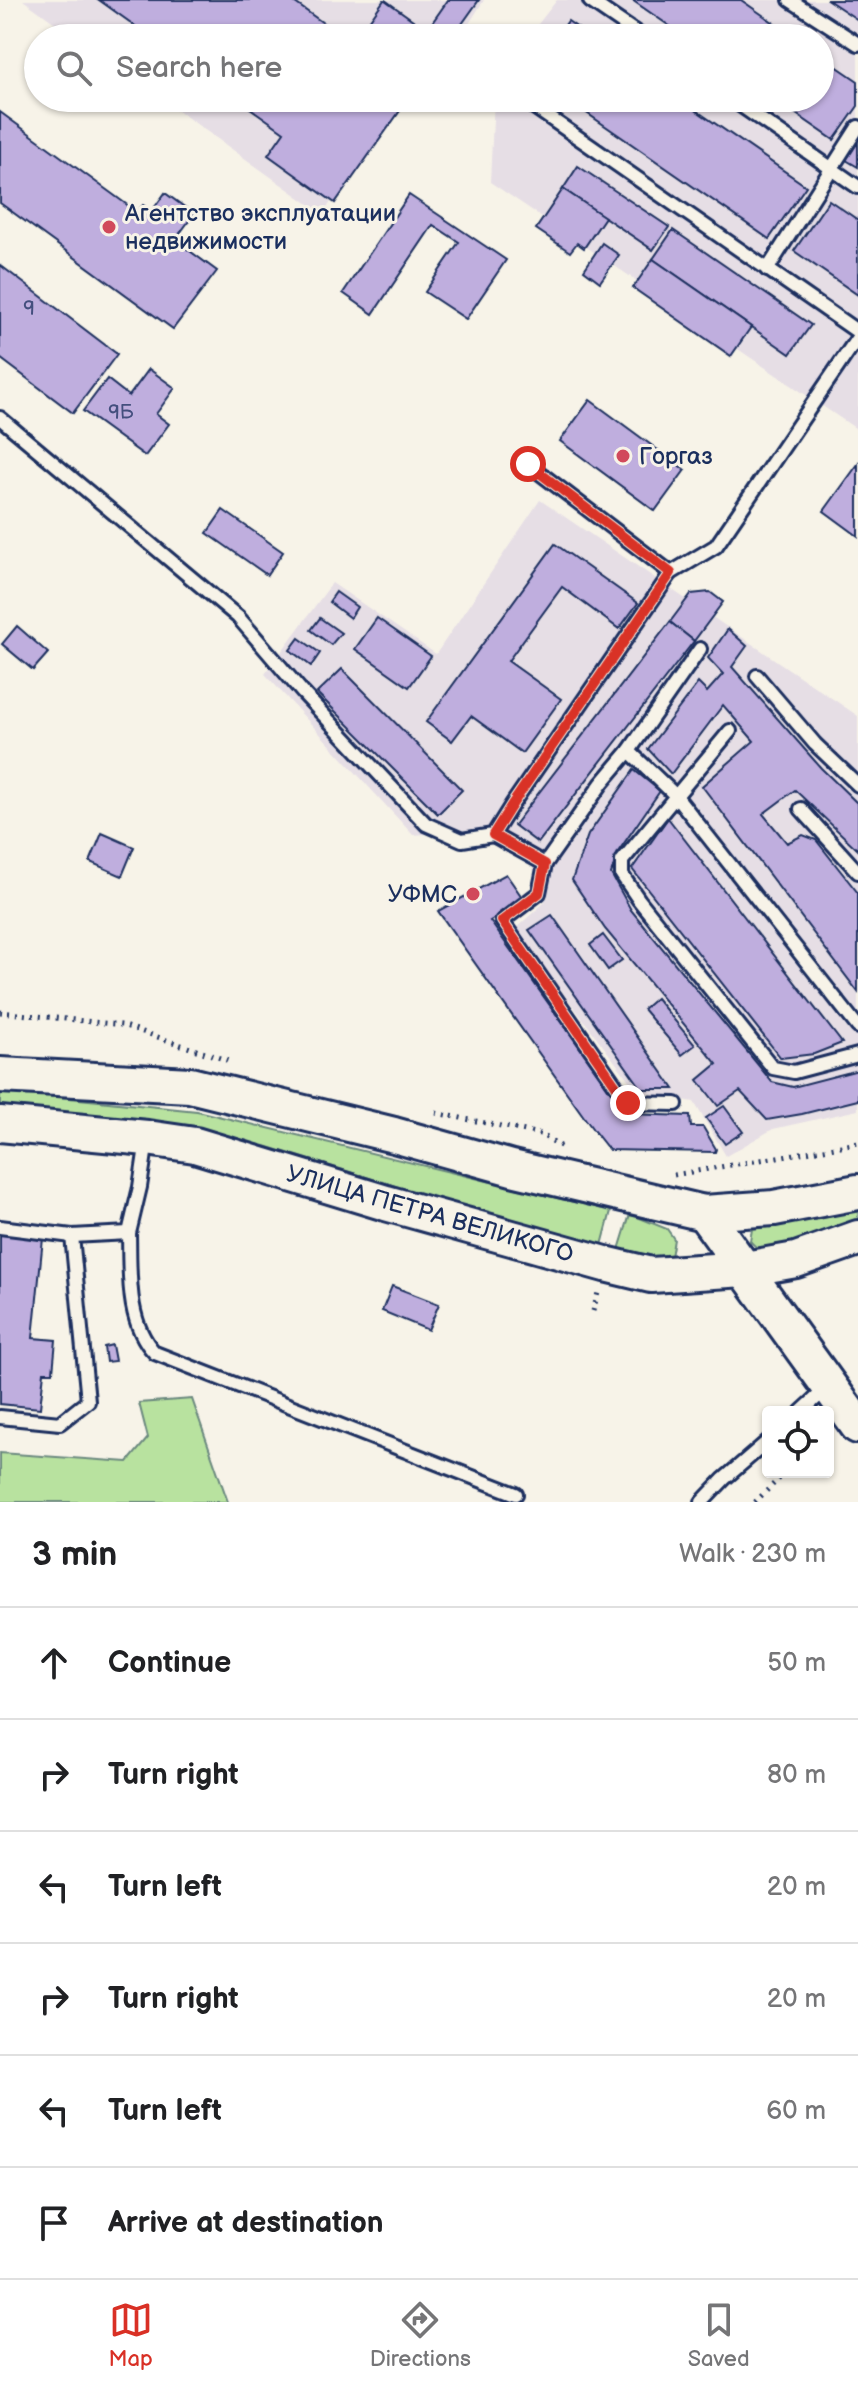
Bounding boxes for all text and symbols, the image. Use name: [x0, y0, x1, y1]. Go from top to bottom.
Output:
search box: [24, 24, 834, 112]
icon: search: [52, 46, 96, 90]
text: Search here: [116, 50, 282, 86]
place label: Агентство эксплуатации недвижимости: [124, 199, 396, 256]
marker: Агентство эксплуатации недвижимости: [100, 218, 118, 236]
house number: 9: [23, 297, 35, 321]
house number: 9Б: [108, 401, 134, 425]
place label: Горгаз: [639, 442, 713, 471]
route start: [510, 446, 546, 482]
marker: Горгаз: [614, 447, 632, 465]
place label: УФМС: [387, 880, 457, 909]
marker: УФМС: [464, 885, 482, 903]
route end: [610, 1085, 646, 1121]
street label: УЛИЦА ПЕТРА ВЕЛИКОГО: [283, 1159, 577, 1269]
map controls: [762, 1406, 834, 1478]
button: locate: [762, 1406, 834, 1478]
text: 3 min: [32, 1534, 117, 1575]
text: Walk · 230 m: [679, 1539, 826, 1570]
icon: ahead: [32, 1641, 76, 1685]
text: Continue: [108, 1645, 231, 1681]
text: 50 m: [767, 1648, 826, 1679]
icon: right: [32, 1753, 76, 1797]
text: Turn right: [108, 1757, 239, 1793]
text: 80 m: [767, 1760, 826, 1791]
icon: left: [32, 1865, 76, 1909]
text: Turn left: [108, 1869, 222, 1905]
text: 20 m: [767, 1872, 826, 1903]
icon: right: [32, 1977, 76, 2021]
text: Turn right: [108, 1981, 239, 2017]
text: 20 m: [767, 1984, 826, 2015]
icon: left: [32, 2089, 76, 2133]
text: Turn left: [108, 2093, 222, 2129]
text: 60 m: [766, 2096, 826, 2127]
icon: arrive: [32, 2201, 76, 2245]
text: Arrive at destination: [108, 2205, 384, 2241]
tab: Map: [108, 2298, 153, 2373]
tab: Directions: [370, 2298, 471, 2373]
tab: Saved: [688, 2298, 750, 2373]

